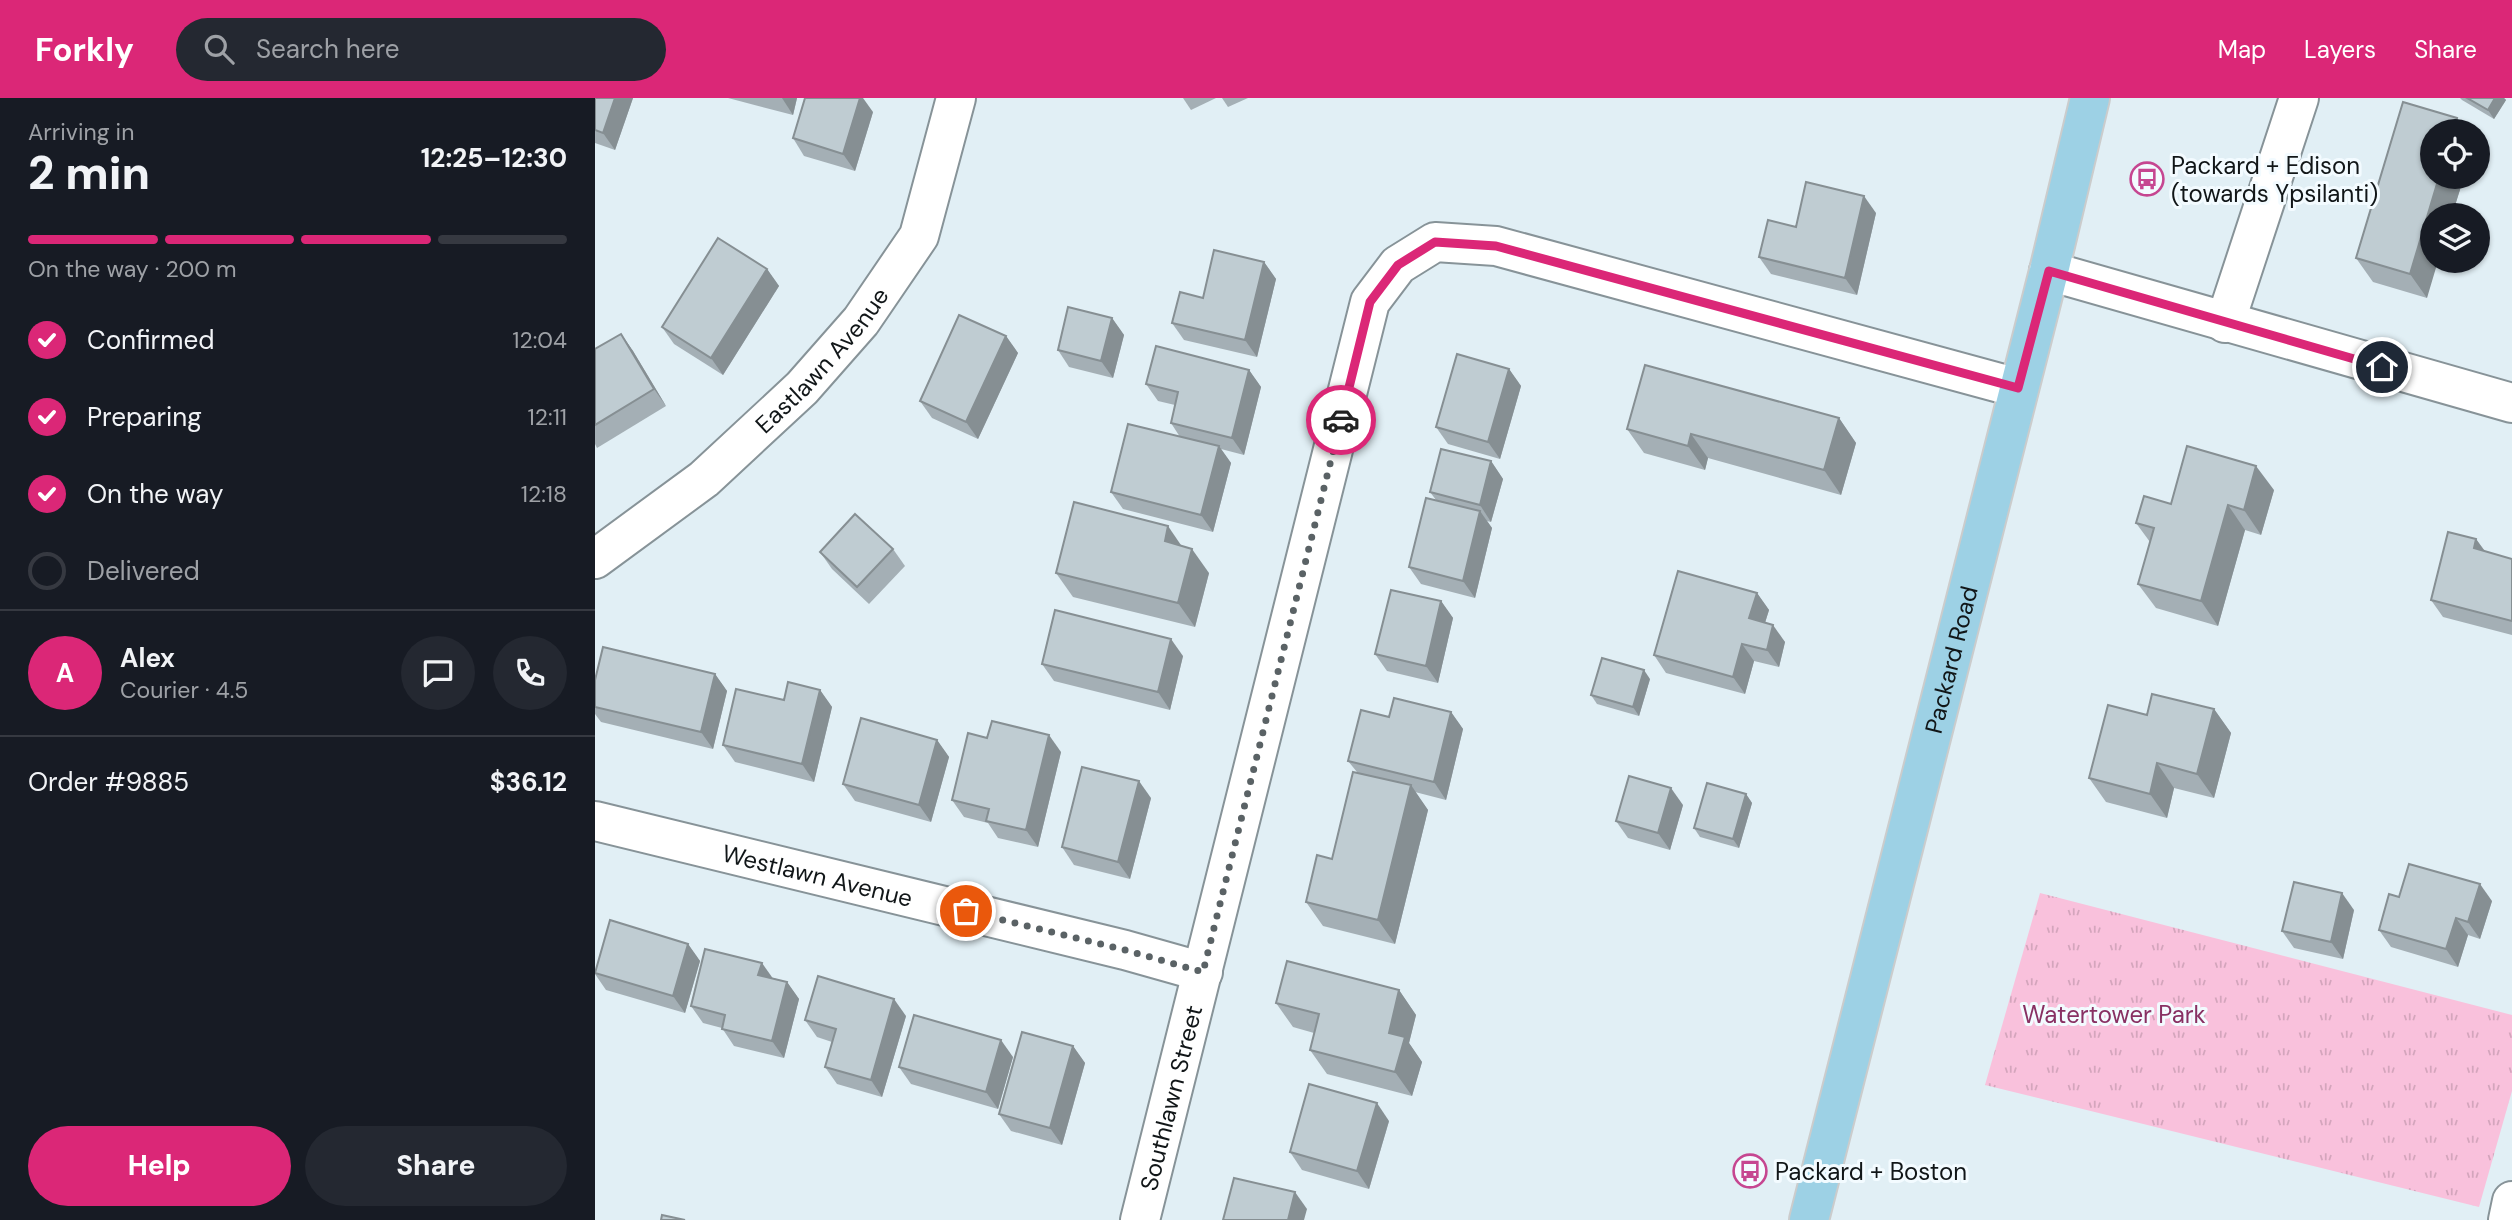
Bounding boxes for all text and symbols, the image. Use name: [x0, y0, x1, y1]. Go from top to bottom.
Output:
search box: [176, 18, 666, 81]
text: Forkly: [35, 28, 134, 71]
icon: search: [200, 30, 238, 68]
text: Search here: [256, 32, 399, 66]
text: Map: [2218, 34, 2266, 65]
text: Layers: [2304, 34, 2376, 65]
text: Share: [2414, 34, 2477, 65]
text: Arriving in: [28, 117, 134, 147]
map controls: [2420, 119, 2490, 273]
button: locate: [2420, 119, 2490, 189]
text: 12:25–12:30: [421, 141, 567, 175]
text: 2 min: [28, 143, 150, 203]
place label: Packard + Edison (towards Ypsilanti): [2171, 150, 2378, 209]
bus stop icon: Packard + Edison (towards Ypsilanti): [2128, 160, 2166, 198]
button: layers: [2420, 203, 2490, 273]
text: On the way · 200 m: [28, 254, 237, 284]
street label: Eastlawn Avenue: [748, 281, 895, 439]
icon: check: [28, 321, 66, 359]
text: Confirmed: [87, 323, 214, 357]
text: 12:04: [512, 325, 567, 355]
pin: [2352, 337, 2412, 397]
icon: home: [2363, 348, 2401, 386]
courier: [1306, 385, 1376, 455]
icon: check: [28, 398, 66, 436]
text: Preparing: [87, 400, 202, 434]
icon: car: [1322, 401, 1360, 439]
text: 12:11: [528, 402, 567, 432]
icon: check: [28, 475, 66, 513]
text: On the way: [87, 477, 223, 511]
text: 12:18: [521, 479, 567, 509]
text: Delivered: [87, 554, 200, 588]
street label: Packard Road: [1917, 583, 1984, 737]
button: chat: [401, 636, 475, 710]
button: phone: [493, 636, 567, 710]
text: Alex: [120, 641, 175, 675]
text: A: [56, 656, 74, 690]
text: Courier · 4.5: [120, 675, 248, 705]
text: Order #9885: [28, 765, 189, 799]
text: $36.12: [490, 765, 567, 799]
street label: Westlawn Avenue: [719, 837, 916, 913]
pin: [936, 881, 996, 941]
icon: bag: [947, 892, 985, 930]
park label: Watertower Park: [2022, 999, 2206, 1030]
street label: Southlawn Street: [1133, 1002, 1209, 1194]
button: Help: [28, 1126, 291, 1206]
button: Share: [305, 1126, 567, 1206]
bus stop icon: Packard + Boston: [1731, 1152, 1769, 1190]
place label: Packard + Boston: [1775, 1156, 1967, 1187]

